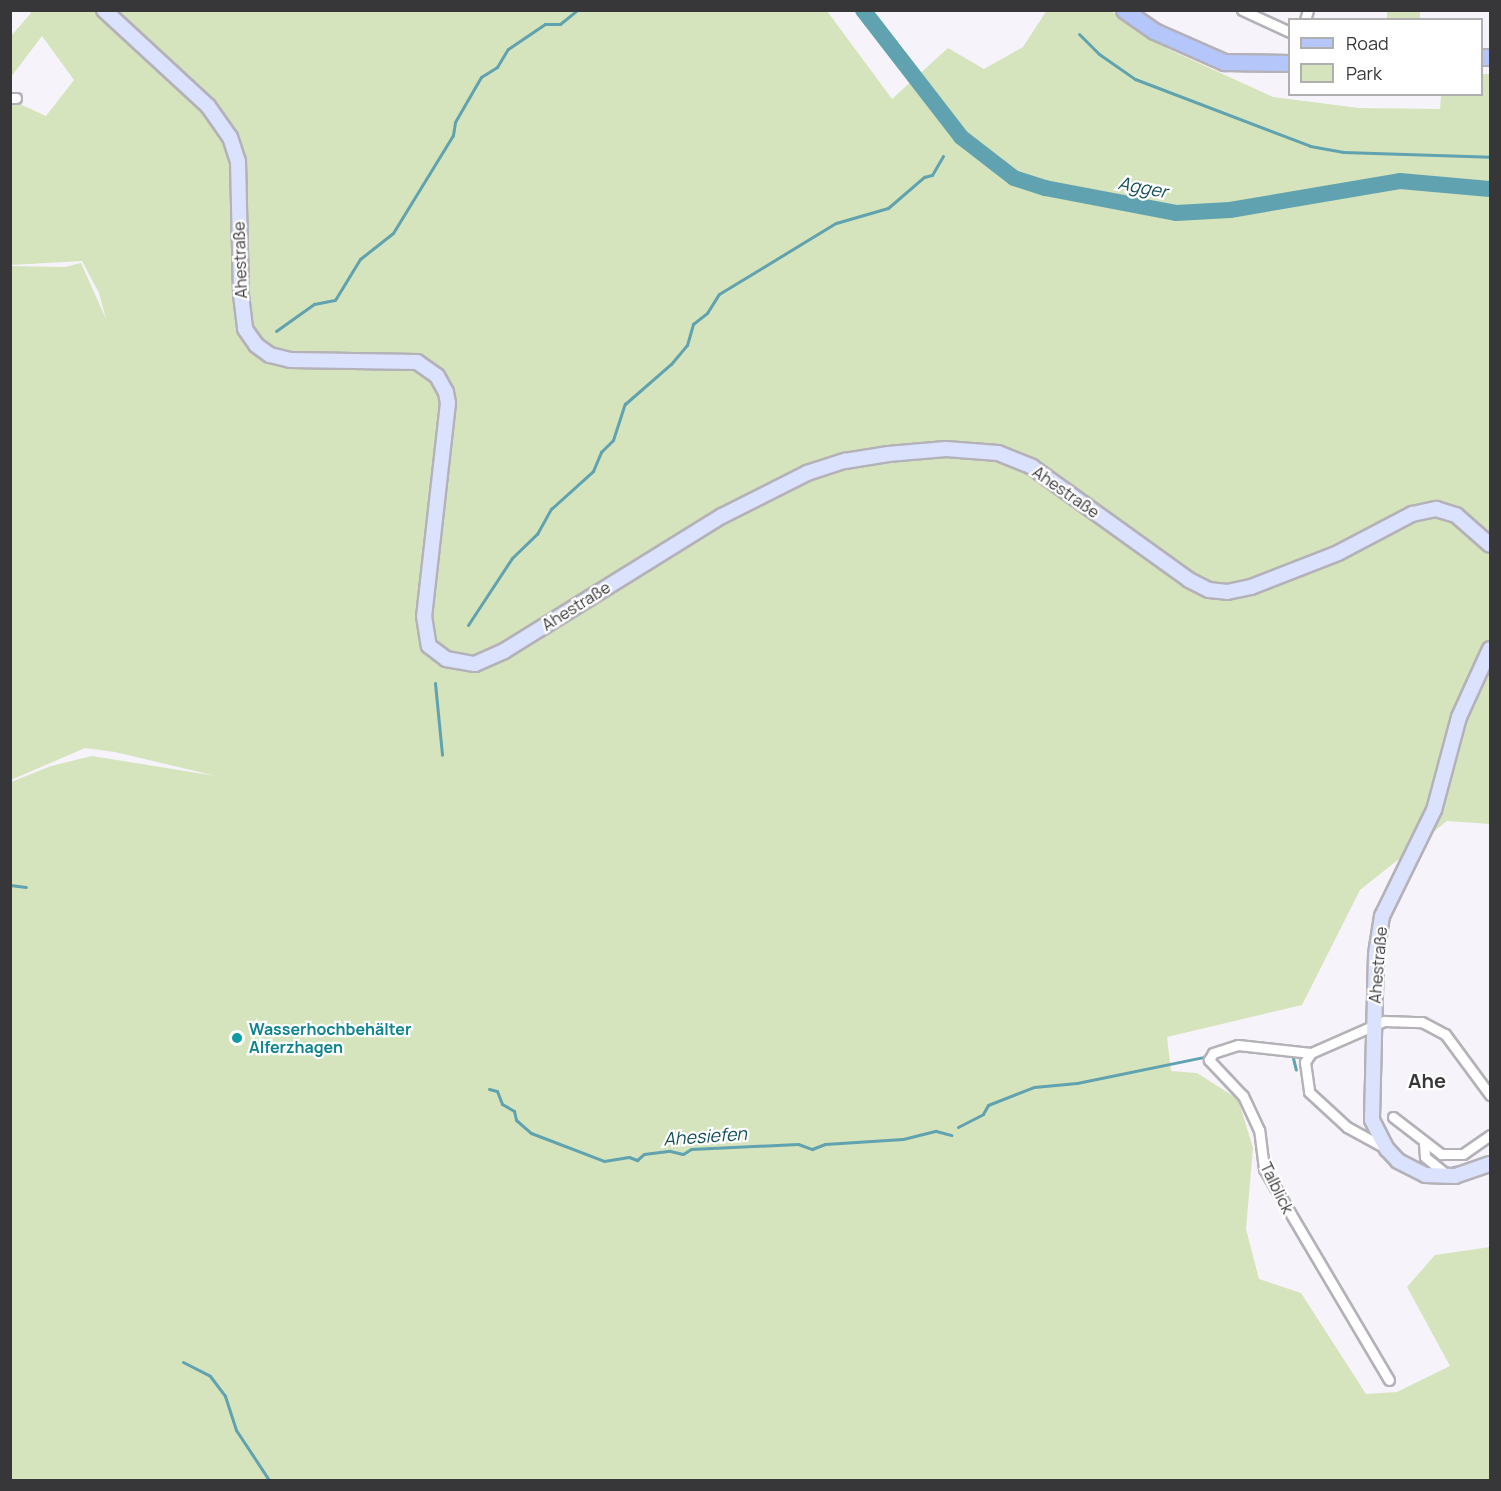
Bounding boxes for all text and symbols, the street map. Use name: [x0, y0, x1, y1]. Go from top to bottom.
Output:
legend: [1288, 18, 1483, 96]
text: Road: [1346, 31, 1389, 55]
text: Park: [1346, 61, 1382, 85]
water label: Agger: [1117, 172, 1169, 202]
street label: Ahestraße: [229, 221, 251, 299]
street label: Ahestraße: [1029, 462, 1103, 522]
street label: Ahestraße: [538, 577, 614, 635]
street label: Ahestraße: [1365, 926, 1391, 1004]
place label: Wasserhochbehälter Alferzhagen: [249, 1019, 411, 1057]
marker: Wasserhochbehälter Alferzhagen: [230, 1031, 244, 1045]
district label: Ahe: [1408, 1068, 1446, 1092]
water label: Ahesiefen: [662, 1122, 748, 1150]
street label: Talblick: [1256, 1159, 1298, 1217]

